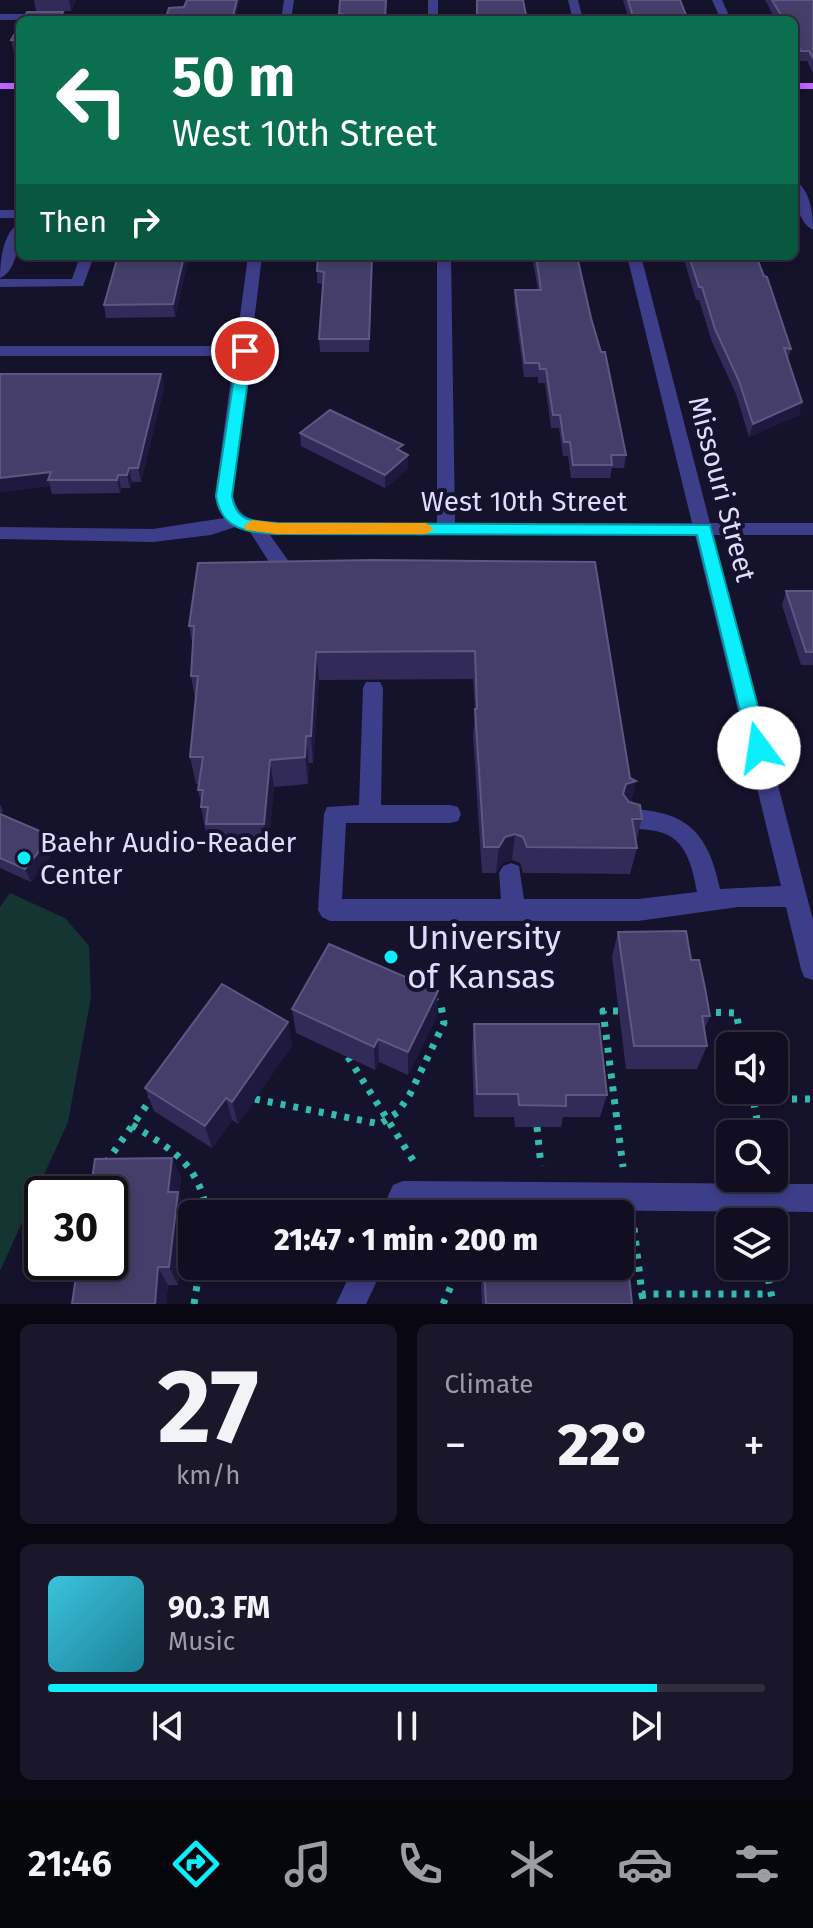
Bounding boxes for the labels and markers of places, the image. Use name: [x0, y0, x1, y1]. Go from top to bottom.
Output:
pin: [211, 317, 279, 385]
place label: Baehr Audio-Reader Center: [40, 826, 297, 891]
marker: Baehr Audio-Reader Center: [15, 849, 33, 867]
place label: University of Kansas: [407, 917, 561, 997]
marker: University of Kansas: [382, 948, 400, 966]

